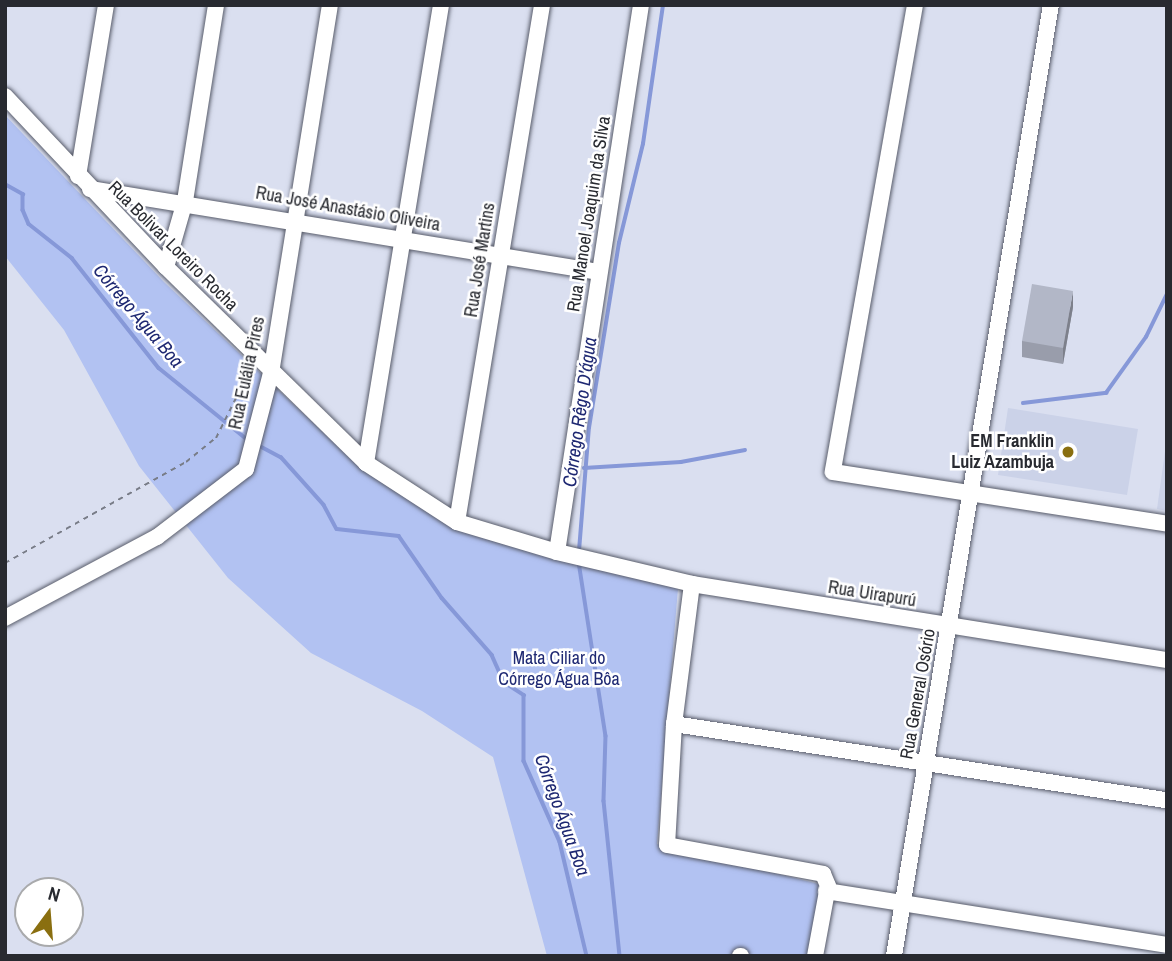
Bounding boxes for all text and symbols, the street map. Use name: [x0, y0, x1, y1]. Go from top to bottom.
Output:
street label: Rua Manoel Joaquim da Silva: [563, 115, 615, 313]
street label: Rua Bolivar Loreiro Rocha: [104, 177, 242, 315]
street label: Rua José Anastásio Oliveira: [254, 182, 442, 236]
street label: Rua José Martins: [460, 201, 500, 319]
water label: Córrego Água Boa: [88, 259, 188, 373]
street label: Rua Eulália Pires: [224, 315, 270, 431]
water label: Córrego Rêgo D'água: [558, 336, 602, 488]
place label: EM Franklin Luiz Azambuja: [951, 431, 1054, 474]
marker: EM Franklin Luiz Azambuja: [1060, 444, 1076, 460]
street label: Rua Uirapurú: [827, 576, 917, 612]
street label: Rua General Osório: [896, 627, 940, 761]
park label: Mata Ciliar do Córrego Água Bôa: [498, 648, 620, 690]
water label: Córrego Água Boa: [529, 750, 595, 880]
north arrow: [14, 877, 84, 947]
text: N: [45, 880, 63, 908]

